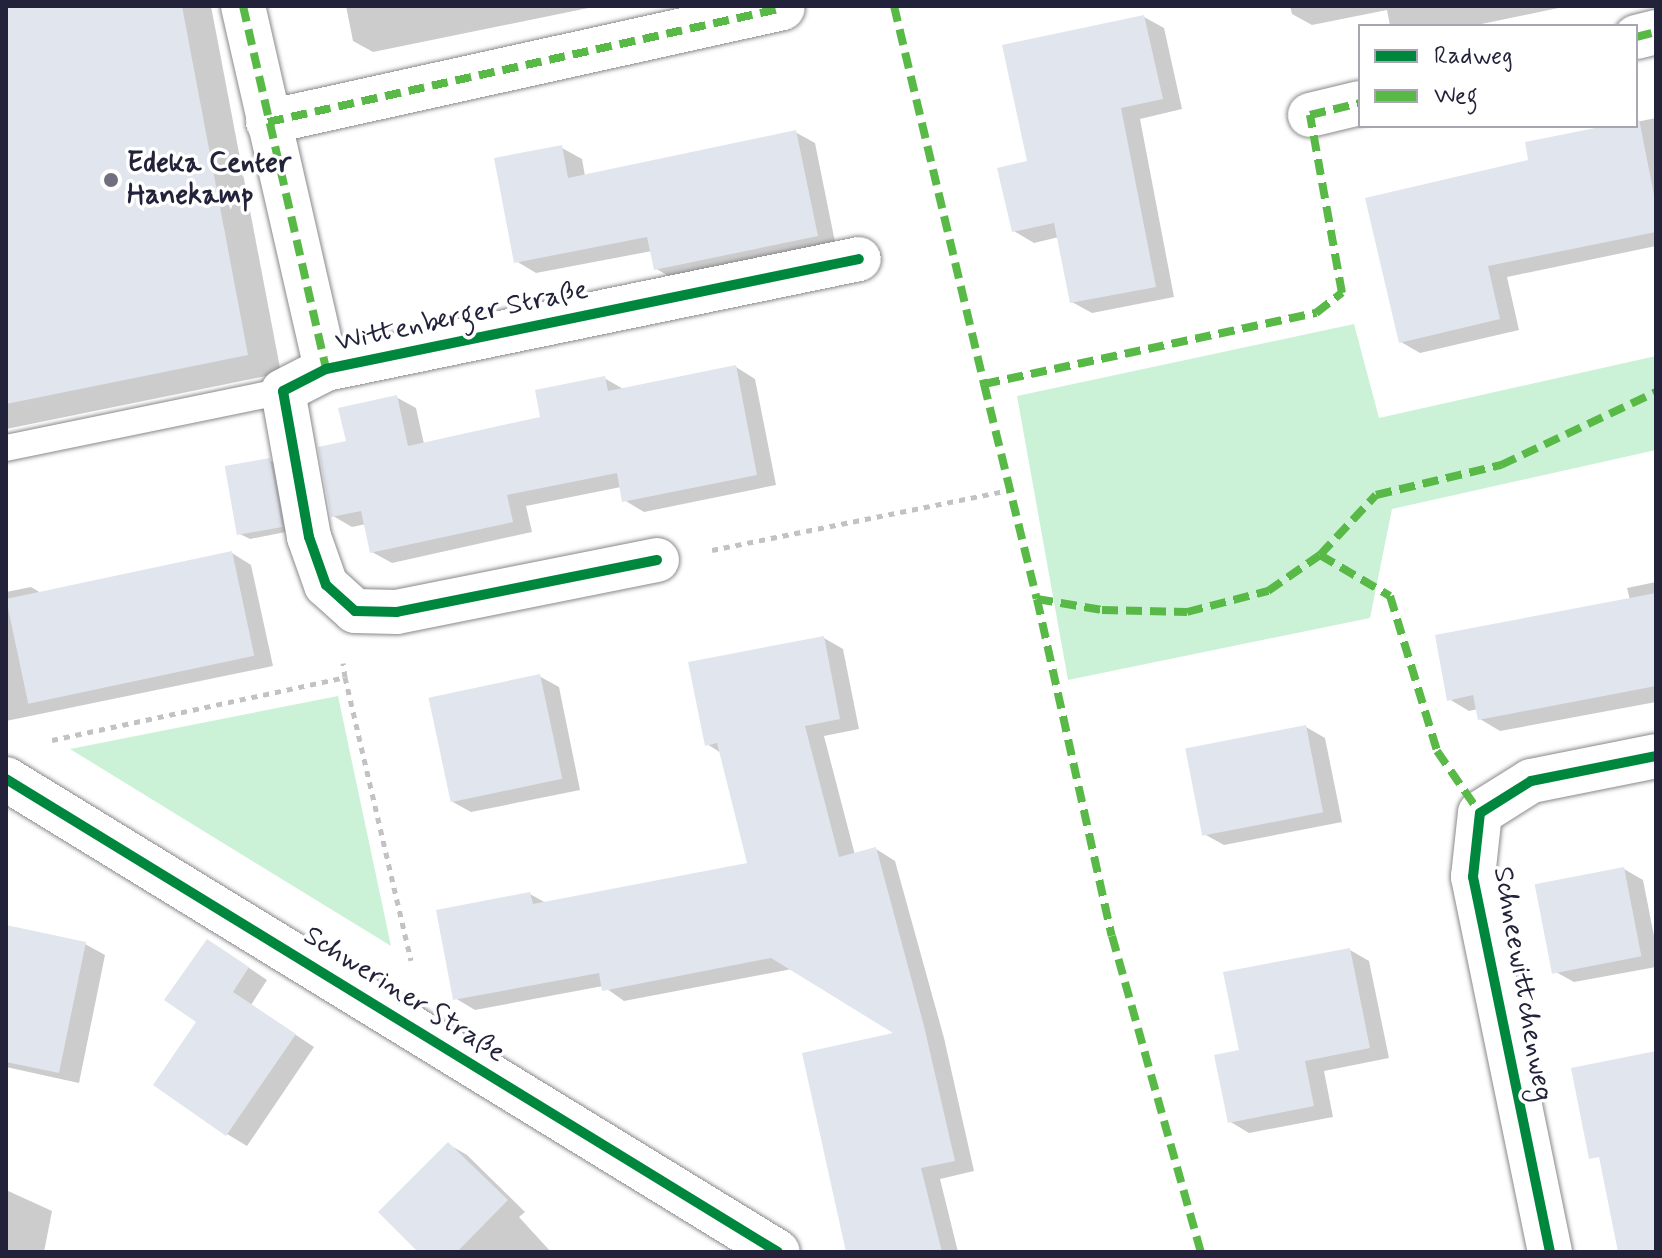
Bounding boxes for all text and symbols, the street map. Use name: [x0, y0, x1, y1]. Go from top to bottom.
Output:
legend: [1358, 24, 1638, 128]
text: Radweg: [1434, 41, 1513, 72]
text: Weg: [1434, 81, 1478, 112]
place label: Edeka Center Hanekamp: [127, 147, 296, 213]
marker: Edeka Center Hanekamp: [102, 171, 120, 189]
street label: Wittenberger Straße: [333, 274, 591, 360]
street label: Schneewittchenweg: [1485, 864, 1559, 1104]
street label: Schweriner Straße: [297, 919, 511, 1071]

